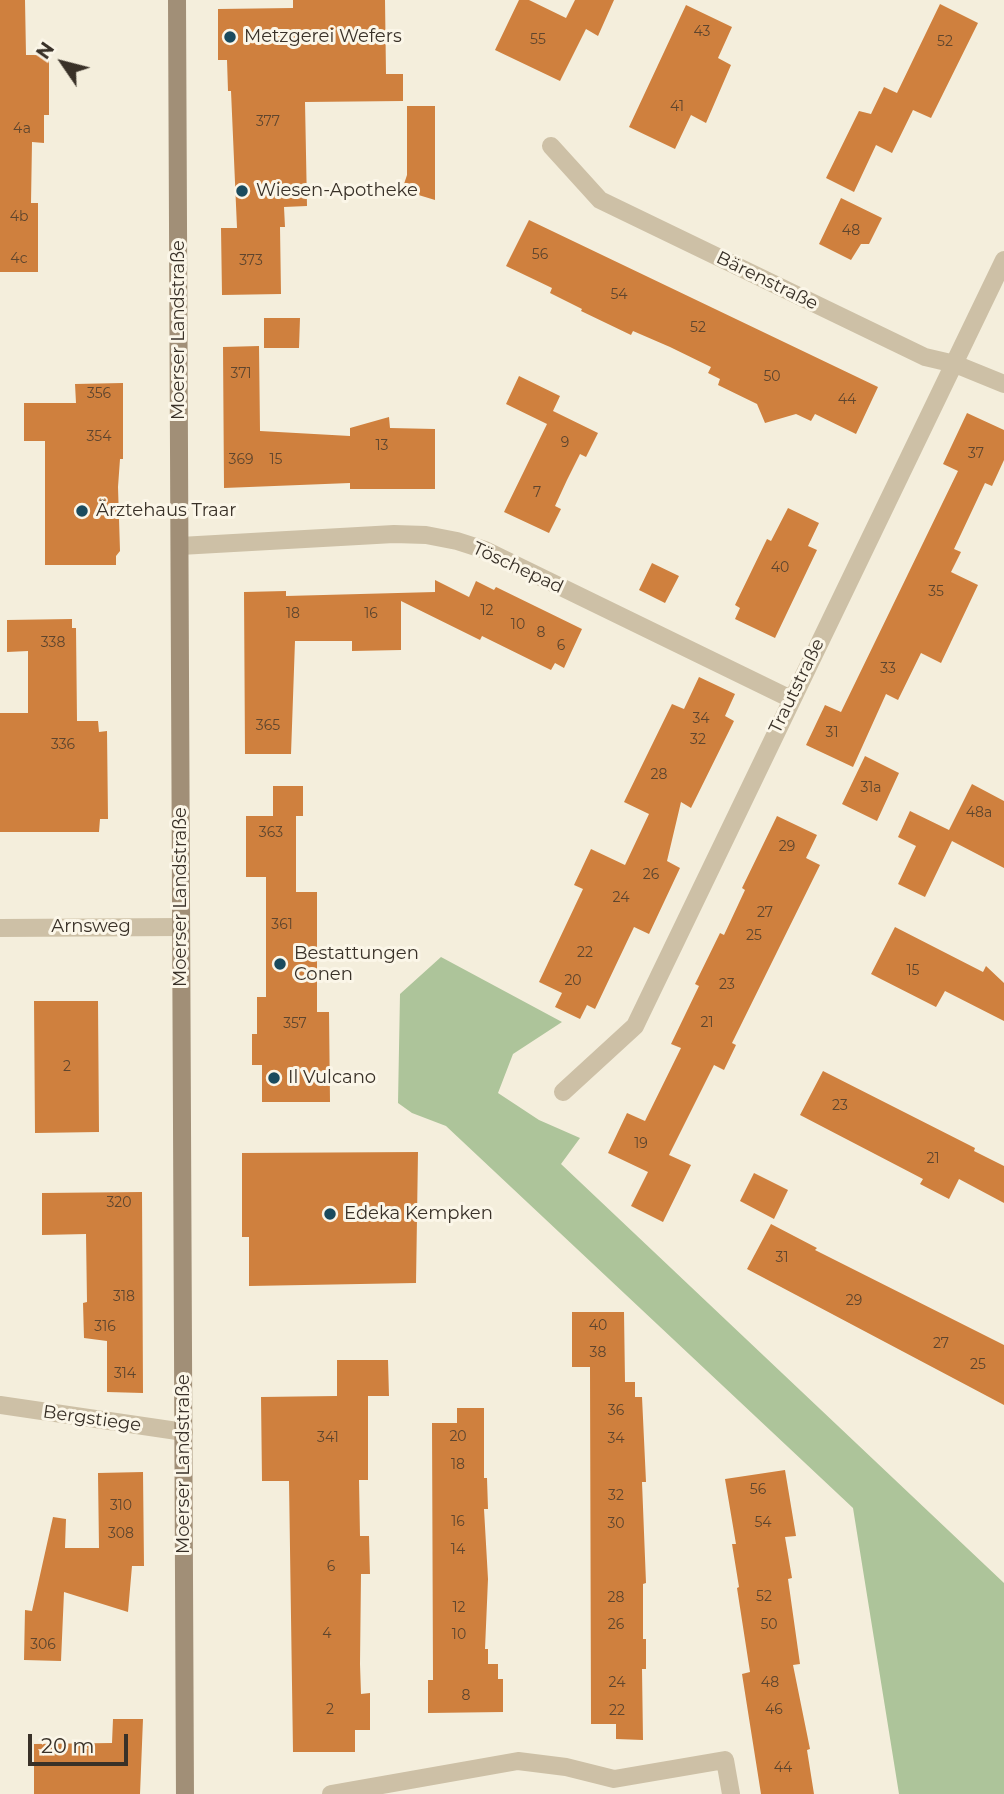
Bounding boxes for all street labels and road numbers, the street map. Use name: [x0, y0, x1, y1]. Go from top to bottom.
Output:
street label: Moerser Landstraße: [168, 240, 190, 420]
street label: Bärenstraße: [713, 247, 821, 315]
street label: Töschepad: [469, 538, 567, 598]
street label: Trautstraße: [765, 635, 829, 737]
street label: Moerser Landstraße: [170, 807, 192, 987]
street label: Arnsweg: [51, 916, 131, 938]
street label: Moerser Landstraße: [173, 1374, 195, 1554]
street label: Bergstiege: [42, 1401, 142, 1437]

